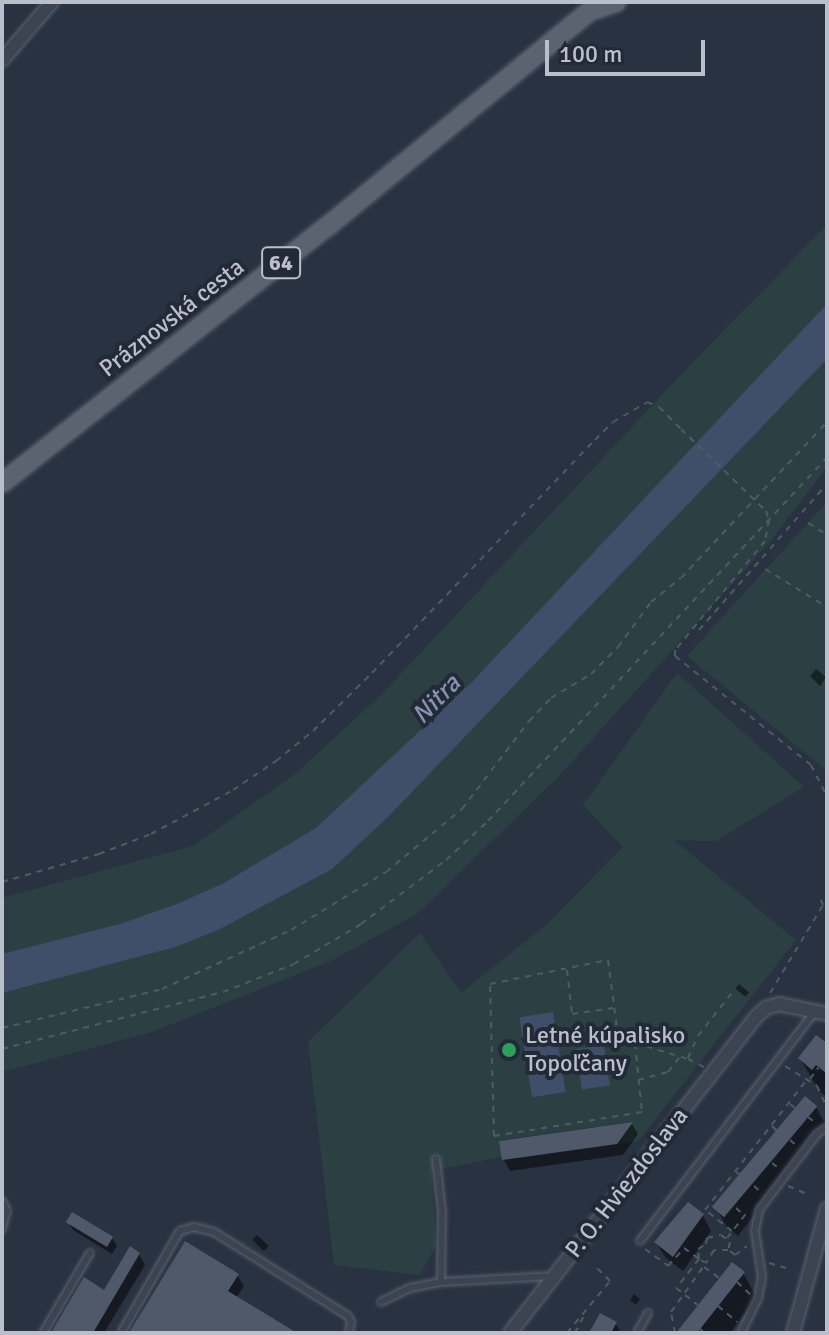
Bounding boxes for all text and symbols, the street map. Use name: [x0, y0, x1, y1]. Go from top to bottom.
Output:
scale bar: [549, 24, 709, 74]
text: 100 m: [559, 39, 622, 69]
road number: 64: [261, 245, 301, 281]
street label: Práznovská cesta: [94, 253, 250, 383]
water label: Nitra: [406, 669, 468, 731]
place label: Letné kúpalisko Topoľčany: [525, 1022, 685, 1078]
marker: Letné kúpalisko Topoľčany: [500, 1041, 518, 1059]
street label: P. O. Hviezdoslava: [560, 1102, 694, 1264]

